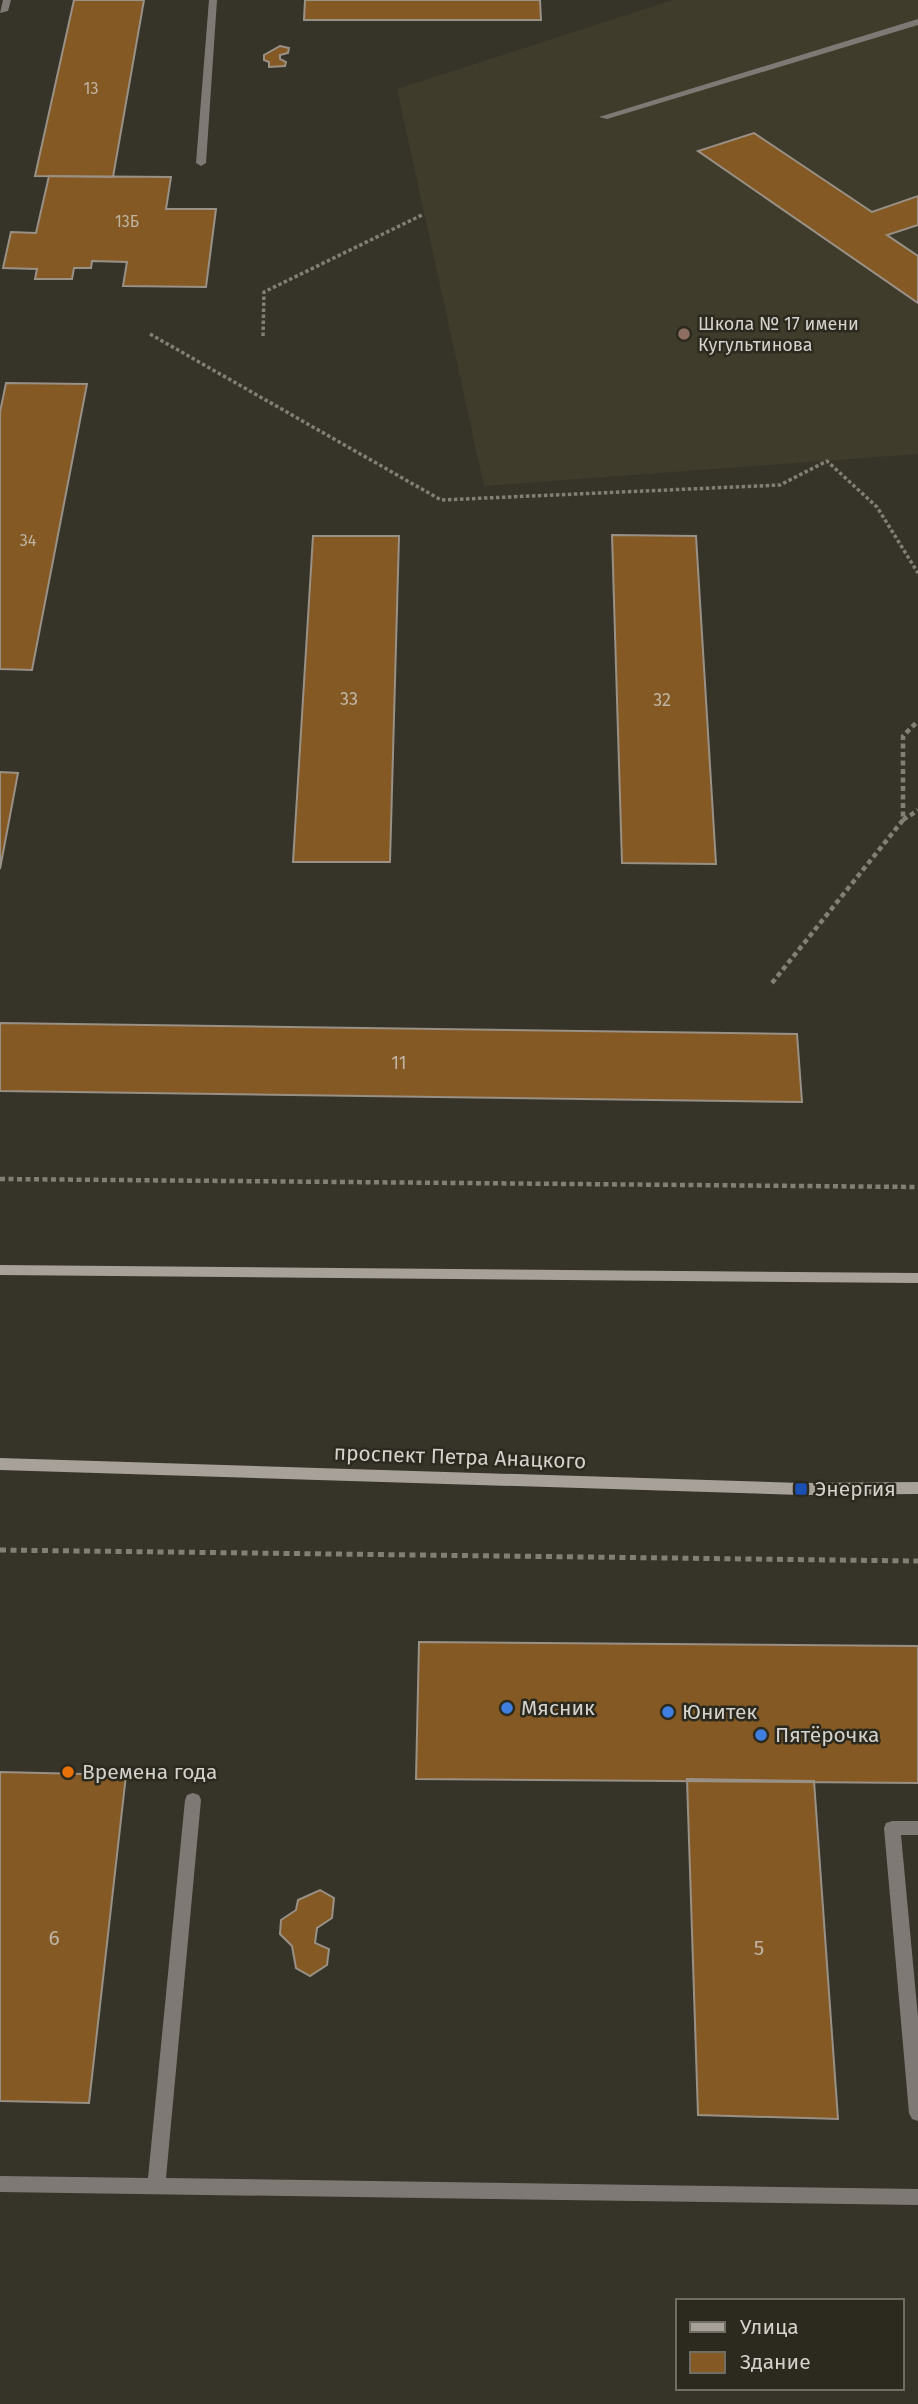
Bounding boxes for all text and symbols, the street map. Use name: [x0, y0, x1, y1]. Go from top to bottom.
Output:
house number: 13: [84, 79, 98, 98]
house number: 13Б: [115, 212, 139, 231]
place label: Школа № 17 имени Кугультинова: [698, 313, 859, 356]
marker: Школа № 17 имени Кугультинова: [676, 326, 692, 342]
house number: 34: [20, 531, 37, 550]
house number: 33: [340, 688, 358, 710]
house number: 32: [653, 689, 671, 711]
house number: 11: [391, 1052, 407, 1074]
street label: проспект Петра Анацкого: [333, 1440, 587, 1474]
place label: Энергия: [815, 1476, 896, 1502]
marker: Энергия: [793, 1481, 809, 1497]
place label: Мясник: [521, 1695, 595, 1721]
place label: Юнитек: [682, 1699, 757, 1725]
marker: Мясник: [499, 1700, 515, 1716]
marker: Юнитек: [660, 1704, 676, 1720]
place label: Пятёрочка: [775, 1722, 879, 1748]
marker: Пятёрочка: [753, 1727, 769, 1743]
place label: Времена года: [82, 1759, 217, 1785]
marker: Времена года: [60, 1764, 76, 1780]
house number: 6: [48, 1925, 60, 1951]
house number: 5: [754, 1935, 764, 1961]
legend: [676, 2299, 904, 2390]
text: Улица: [740, 2314, 799, 2340]
text: Здание: [740, 2349, 811, 2375]

